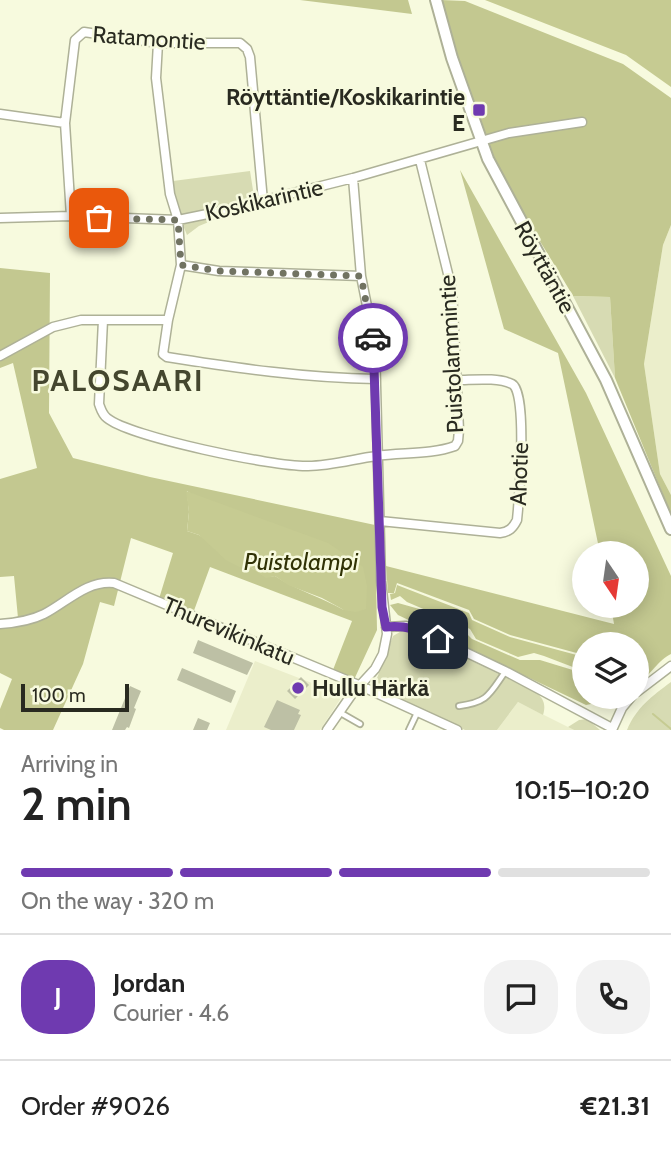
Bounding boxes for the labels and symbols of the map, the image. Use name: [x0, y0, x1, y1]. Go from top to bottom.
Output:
street label: Ratamontie: [92, 20, 207, 56]
place label: Röyttäntie/Koskikarintie E: [226, 83, 465, 137]
marker: Röyttäntie/Koskikarintie E: [471, 102, 487, 118]
street label: Koskikarintie: [202, 173, 326, 227]
pin: [69, 188, 129, 248]
street label: Röyttäntie: [508, 216, 582, 318]
street label: Puistolammintie: [433, 274, 469, 434]
courier: [338, 303, 408, 373]
district label: PALOSAARI: [31, 362, 205, 399]
street label: Ahotie: [504, 442, 534, 506]
north arrow: [572, 541, 649, 618]
water label: Puistolampi: [244, 547, 359, 576]
street label: Thurevikinkatu: [159, 591, 299, 671]
pin: [408, 609, 468, 669]
place label: Hullu Härkä: [312, 674, 430, 702]
marker: Hullu Härkä: [290, 680, 306, 696]
scale bar: [21, 681, 130, 713]

